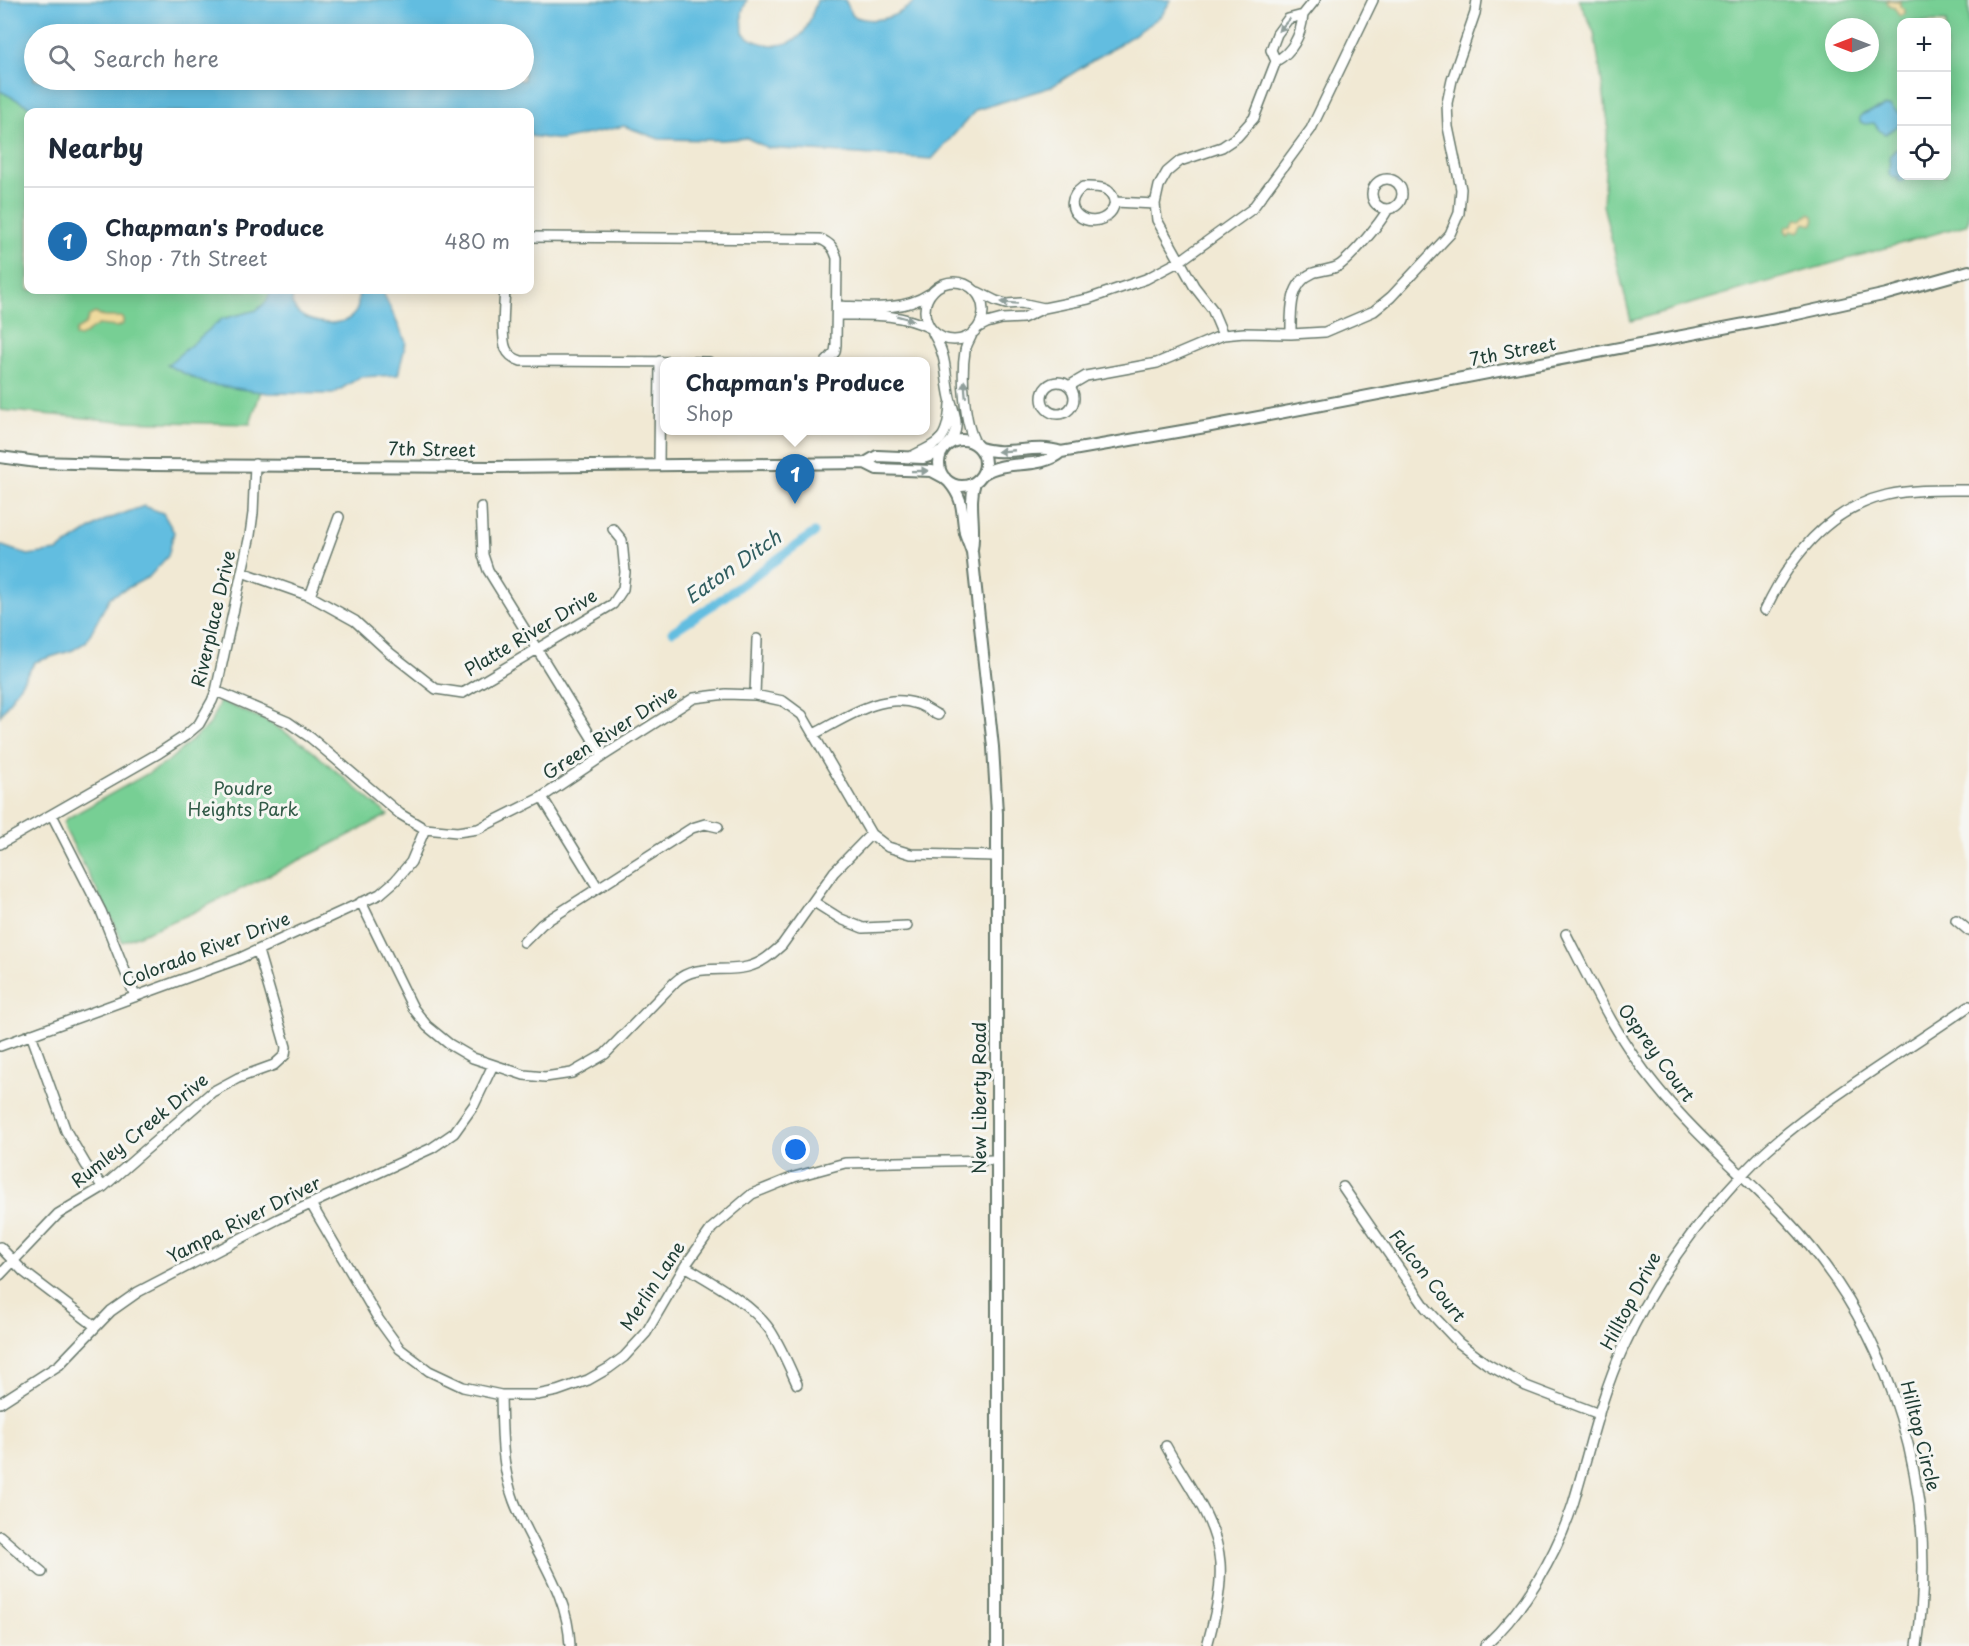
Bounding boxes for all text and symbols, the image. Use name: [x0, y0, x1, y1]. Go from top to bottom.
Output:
one-way arrow: [1277, 18, 1291, 33]
north arrow: [1825, 18, 1879, 72]
map controls: [1897, 18, 1951, 180]
button: +: [1897, 18, 1951, 72]
search box: [24, 24, 534, 90]
icon: search: [45, 41, 78, 74]
text: Search here: [93, 41, 219, 74]
button: −: [1897, 72, 1951, 126]
button: locate: [1897, 126, 1951, 180]
text: Nearby: [48, 128, 143, 167]
text: Chapman's Produce: [105, 210, 324, 243]
text: 1: [63, 226, 72, 256]
text: 480 m: [445, 226, 510, 256]
text: Shop · 7th Street: [105, 243, 267, 273]
one-way arrow: [999, 298, 1018, 307]
one-way arrow: [896, 314, 914, 324]
street label: 7th Street: [1467, 329, 1558, 372]
popup: [660, 357, 930, 435]
text: Chapman's Produce: [686, 365, 904, 398]
one-way arrow: [960, 380, 970, 399]
text: Shop: [686, 398, 733, 428]
street label: 7th Street: [388, 434, 476, 463]
one-way arrow: [996, 446, 1015, 456]
pin: 1: [776, 454, 814, 504]
one-way arrow: [910, 466, 929, 476]
water label: Eaton Ditch: [678, 522, 787, 610]
street label: Riverplace Drive: [184, 547, 241, 690]
street label: Platte River Drive: [459, 581, 602, 682]
street label: Green River Drive: [537, 678, 682, 785]
park label: Poudre Heights Park: [188, 774, 298, 822]
street label: Colorado River Drive: [117, 904, 293, 993]
street label: Osprey Court: [1612, 997, 1702, 1107]
street label: New Liberty Road: [965, 1022, 992, 1174]
street label: Rumley Creek Drive: [65, 1066, 214, 1194]
your location: [781, 1135, 810, 1164]
street label: Yampa River Driver: [162, 1168, 325, 1269]
street label: Falcon Court: [1383, 1223, 1473, 1327]
street label: Merlin Lane: [613, 1235, 691, 1335]
street label: Hilltop Drive: [1592, 1246, 1667, 1354]
street label: Hilltop Circle: [1895, 1378, 1948, 1494]

